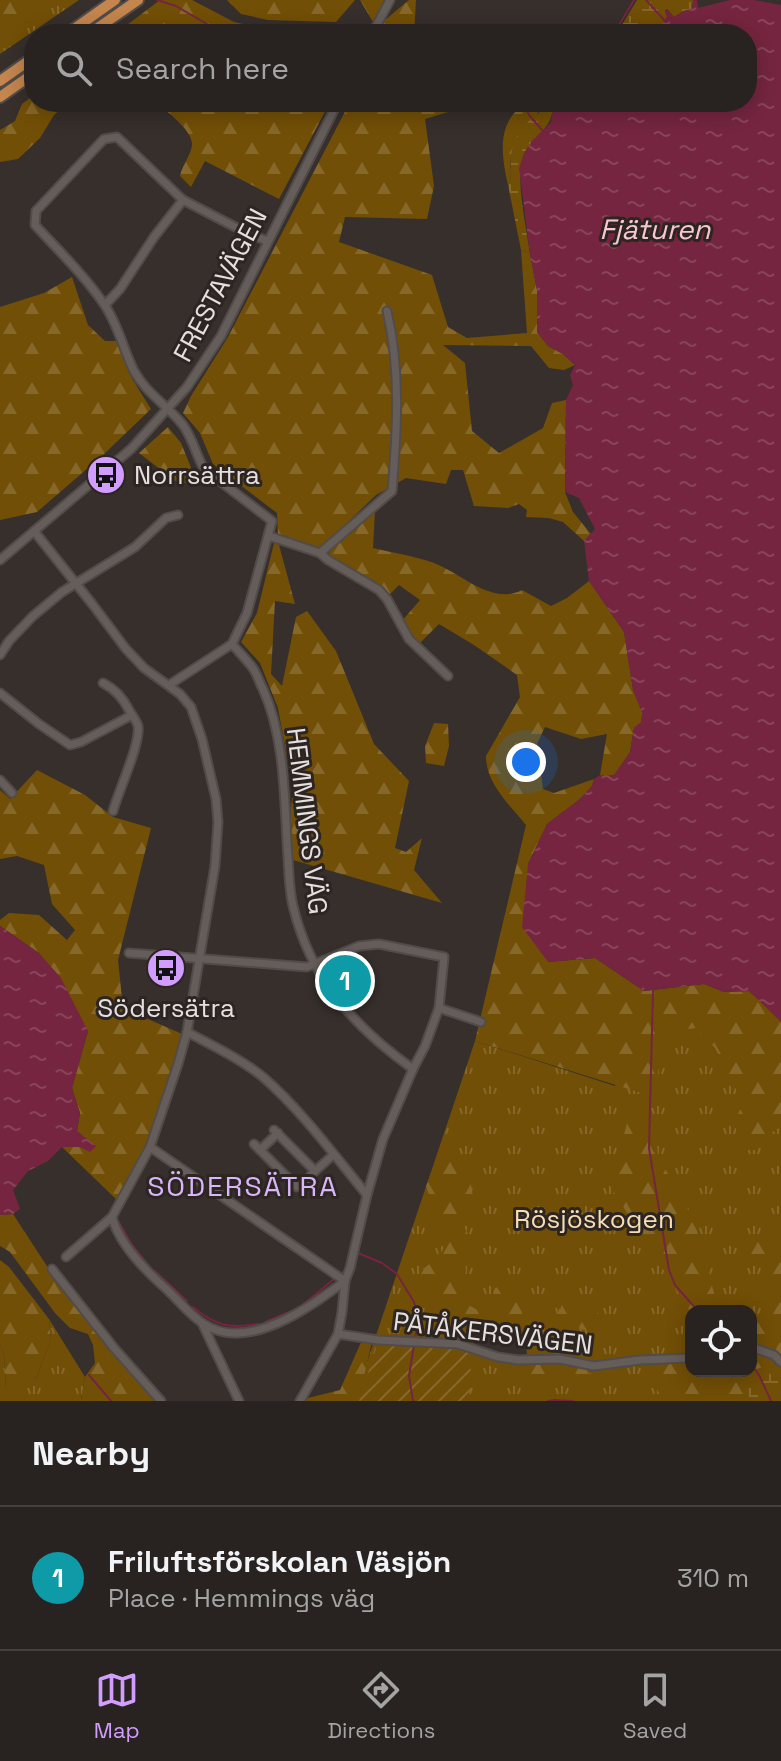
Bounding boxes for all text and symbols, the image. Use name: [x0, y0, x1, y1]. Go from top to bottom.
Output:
search box: [24, 24, 757, 112]
icon: search: [52, 46, 96, 90]
text: Search here: [116, 49, 289, 88]
street label: FRESTAVÄGEN: [165, 203, 275, 367]
water label: Fjäturen: [599, 211, 711, 247]
bus stop icon: Norrsättra: [85, 454, 127, 496]
place label: Norrsättra: [134, 458, 260, 492]
street label: HEMMINGS VÄG: [279, 726, 335, 916]
your location: [506, 742, 546, 782]
bus stop icon: Södersätra: [145, 947, 187, 989]
pin: 1: [319, 951, 371, 1011]
place label: Södersätra: [97, 991, 235, 1025]
district label: SÖDERSÄTRA: [147, 1168, 339, 1204]
park label: Rösjöskogen: [514, 1202, 674, 1236]
street label: PÅTÅKERSVÄGEN: [391, 1304, 595, 1362]
map controls: [685, 1305, 757, 1377]
button: locate: [685, 1305, 757, 1377]
text: Nearby: [32, 1432, 150, 1475]
text: Friluftsförskolan Väsjön: [108, 1542, 451, 1581]
text: 1: [52, 1561, 64, 1595]
text: 310 m: [677, 1561, 749, 1595]
text: Place · Hemmings väg: [108, 1581, 375, 1615]
tab: Map: [94, 1668, 140, 1744]
tab: Directions: [327, 1668, 435, 1744]
tab: Saved: [623, 1668, 687, 1744]

